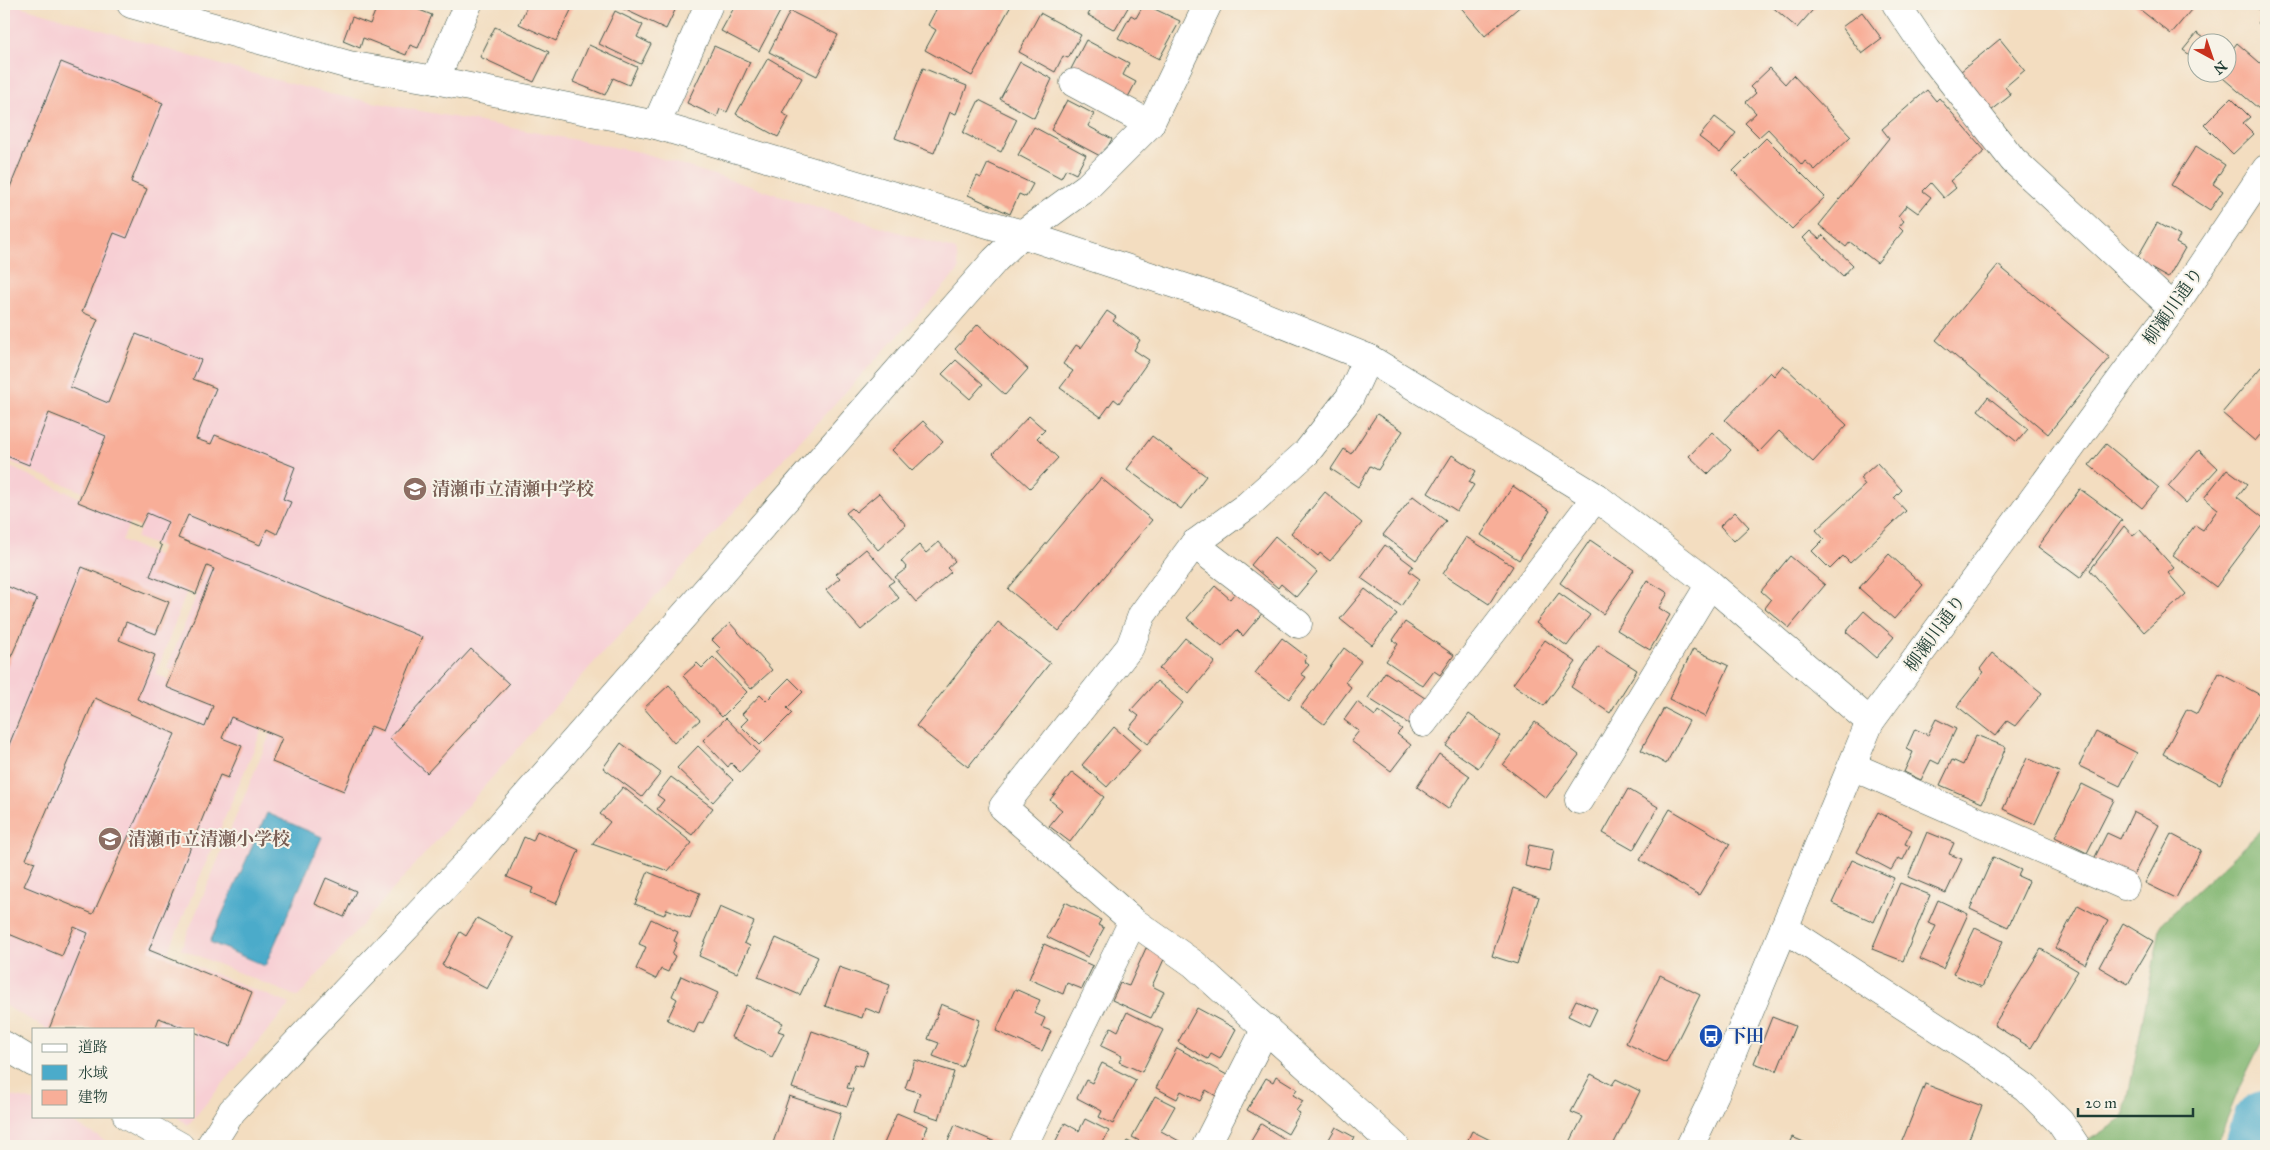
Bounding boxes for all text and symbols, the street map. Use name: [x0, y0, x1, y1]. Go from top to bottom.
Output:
north arrow: [2188, 32, 2238, 82]
text: N: [2210, 57, 2230, 78]
street label: 柳瀬川通り: [2138, 263, 2208, 349]
school or university icon: 清瀬市立清瀬中学校: [402, 476, 428, 502]
place label: 清瀬市立清瀬中学校: [432, 478, 594, 500]
street label: 柳瀬川通り: [1900, 590, 1970, 676]
school or university icon: 清瀬市立清瀬小学校: [97, 826, 123, 852]
place label: 清瀬市立清瀬小学校: [128, 828, 290, 850]
bus stop icon: 下田: [1698, 1023, 1724, 1049]
place label: 下田: [1728, 1025, 1764, 1047]
legend: [32, 1028, 195, 1118]
text: 道路: [78, 1038, 108, 1056]
text: 水域: [78, 1064, 108, 1082]
scale bar: [2078, 1085, 2192, 1117]
text: 建物: [78, 1088, 108, 1106]
text: 20 m: [2085, 1094, 2117, 1112]

